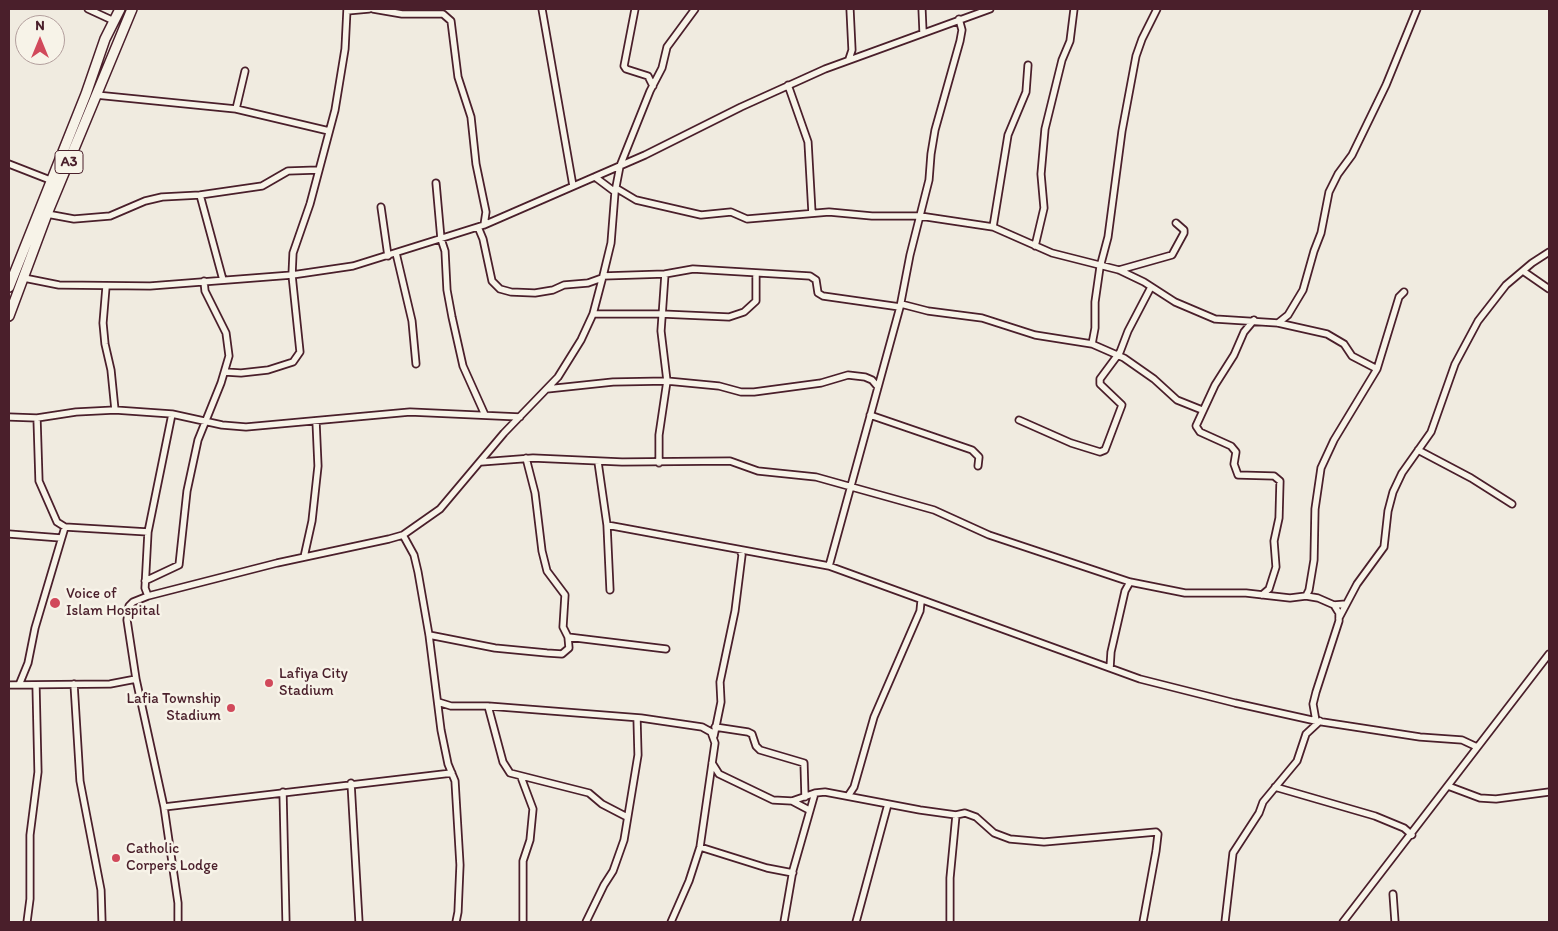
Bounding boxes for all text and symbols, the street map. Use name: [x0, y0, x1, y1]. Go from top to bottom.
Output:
north arrow: [15, 15, 65, 65]
text: N: [35, 17, 45, 34]
road number: A3: [55, 150, 83, 173]
place label: Voice of Islam Hospital: [66, 585, 160, 620]
marker: Voice of Islam Hospital: [48, 596, 62, 610]
place label: Lafiya City Stadium: [279, 665, 348, 700]
marker: Lafiya City Stadium: [263, 677, 275, 689]
place label: Lafia Township Stadium: [126, 690, 221, 725]
marker: Lafia Township Stadium: [225, 702, 237, 714]
place label: Catholic Corpers Lodge: [126, 840, 218, 875]
marker: Catholic Corpers Lodge: [110, 852, 122, 864]

